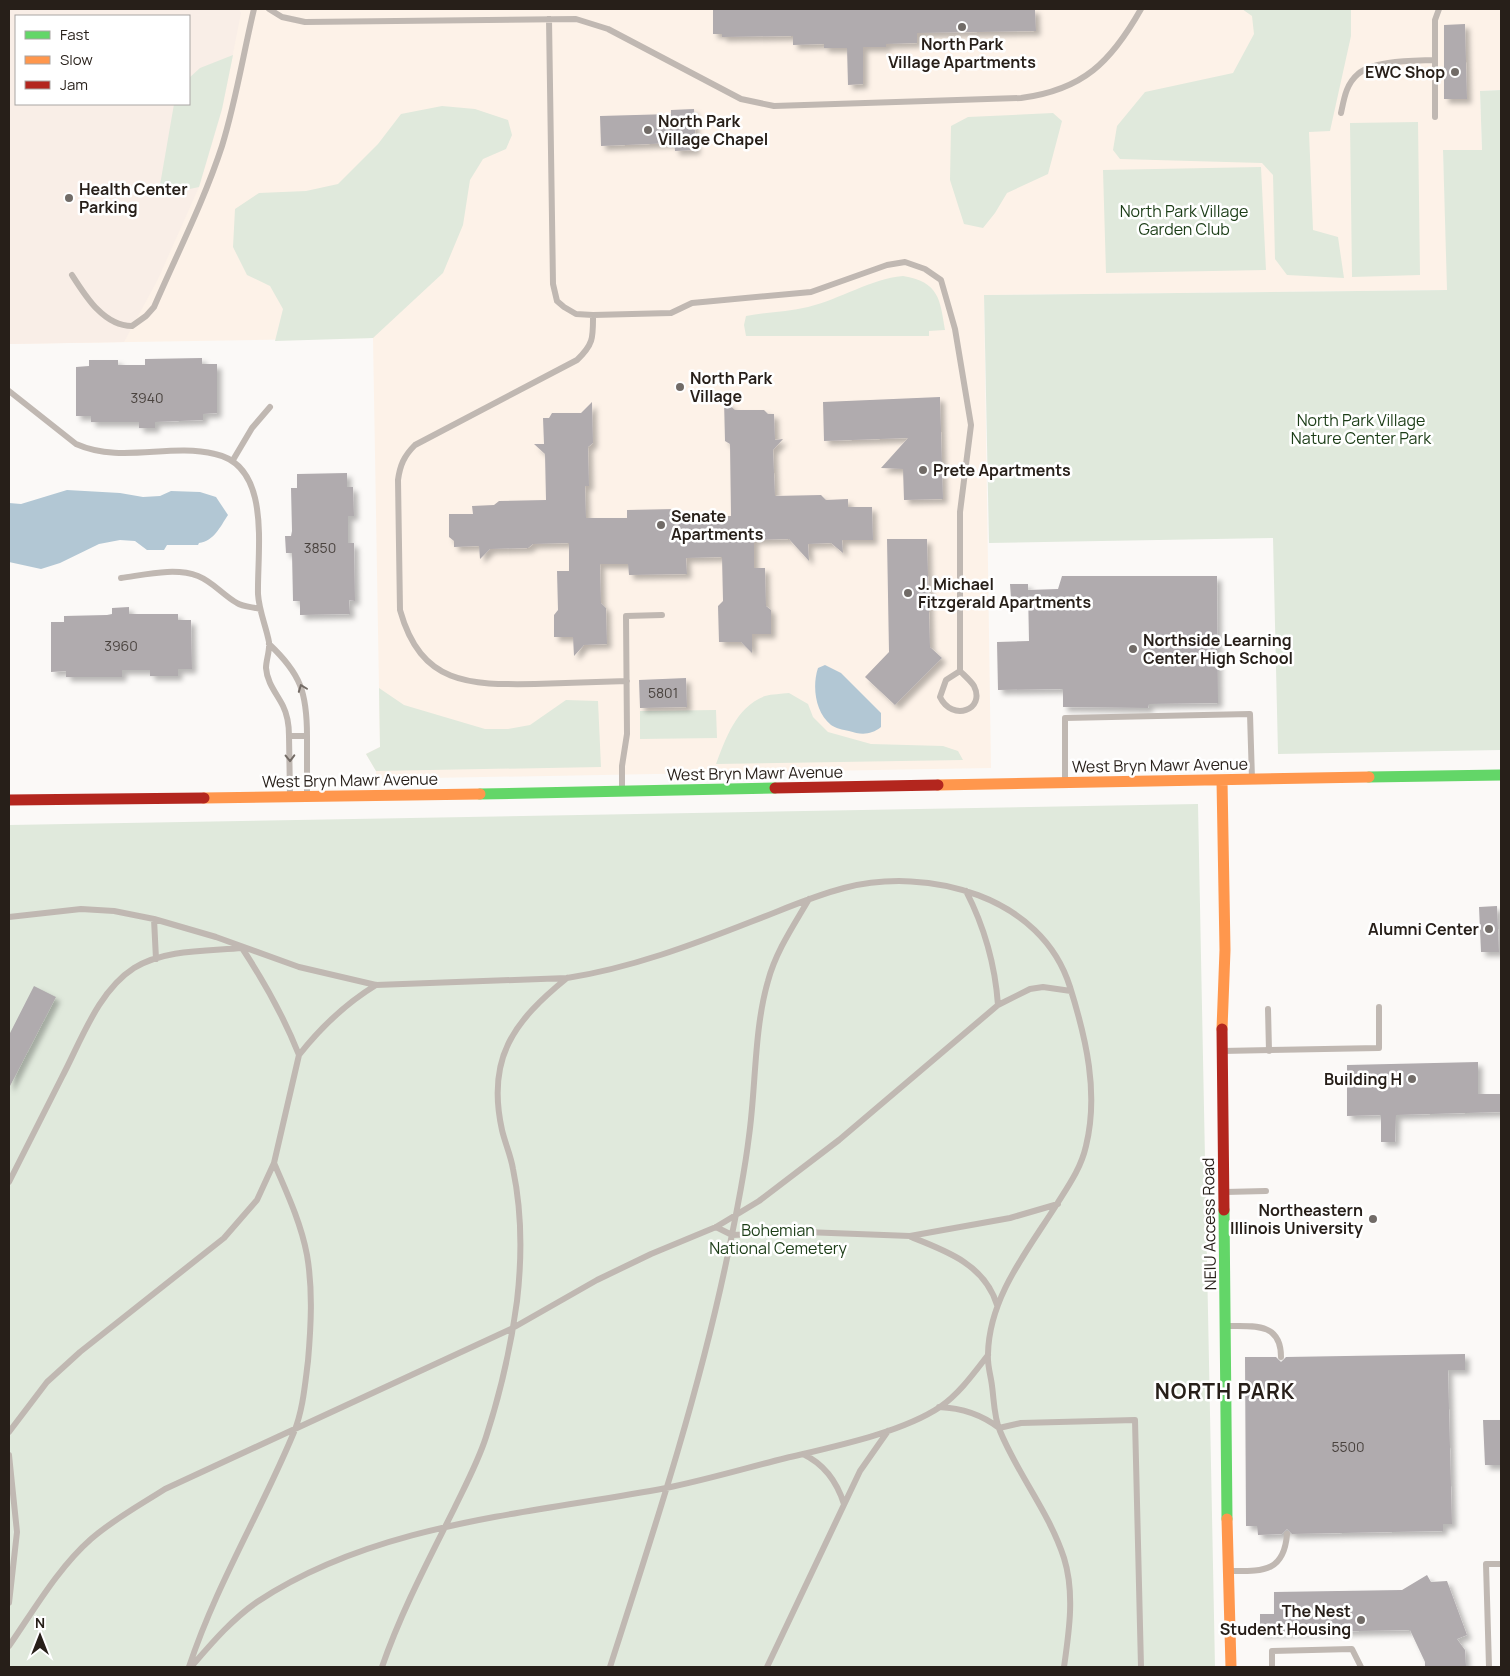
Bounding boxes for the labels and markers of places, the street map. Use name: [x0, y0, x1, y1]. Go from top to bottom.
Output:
marker: North Park Village Apartments: [956, 21, 968, 33]
place label: North Park Village Apartments: [888, 33, 1036, 73]
place label: EWC Shop: [1365, 61, 1445, 83]
marker: EWC Shop: [1449, 66, 1461, 78]
place label: North Park Village Chapel: [658, 110, 768, 150]
marker: North Park Village Chapel: [642, 124, 654, 136]
place label: Health Center Parking: [79, 178, 188, 218]
marker: Health Center Parking: [63, 192, 75, 204]
place label: North Park Village: [690, 367, 772, 407]
marker: North Park Village: [674, 381, 686, 393]
place label: Prete Apartments: [933, 459, 1071, 481]
marker: Prete Apartments: [917, 464, 929, 476]
place label: Senate Apartments: [671, 505, 764, 545]
marker: Senate Apartments: [655, 519, 667, 531]
place label: J. Michael Fitzgerald Apartments: [918, 573, 1091, 613]
marker: J. Michael Fitzgerald Apartments: [902, 587, 914, 599]
place label: Northside Learning Center High School: [1143, 629, 1293, 669]
marker: Northside Learning Center High School: [1127, 643, 1139, 655]
place label: Alumni Center: [1368, 918, 1479, 940]
marker: Alumni Center: [1483, 923, 1495, 935]
place label: Building H: [1324, 1068, 1402, 1090]
marker: Building H: [1406, 1073, 1418, 1085]
place label: Northeastern Illinois University: [1230, 1199, 1363, 1239]
marker: Northeastern Illinois University: [1367, 1213, 1379, 1225]
place label: The Nest Student Housing: [1220, 1600, 1351, 1640]
marker: The Nest Student Housing: [1355, 1614, 1367, 1626]

